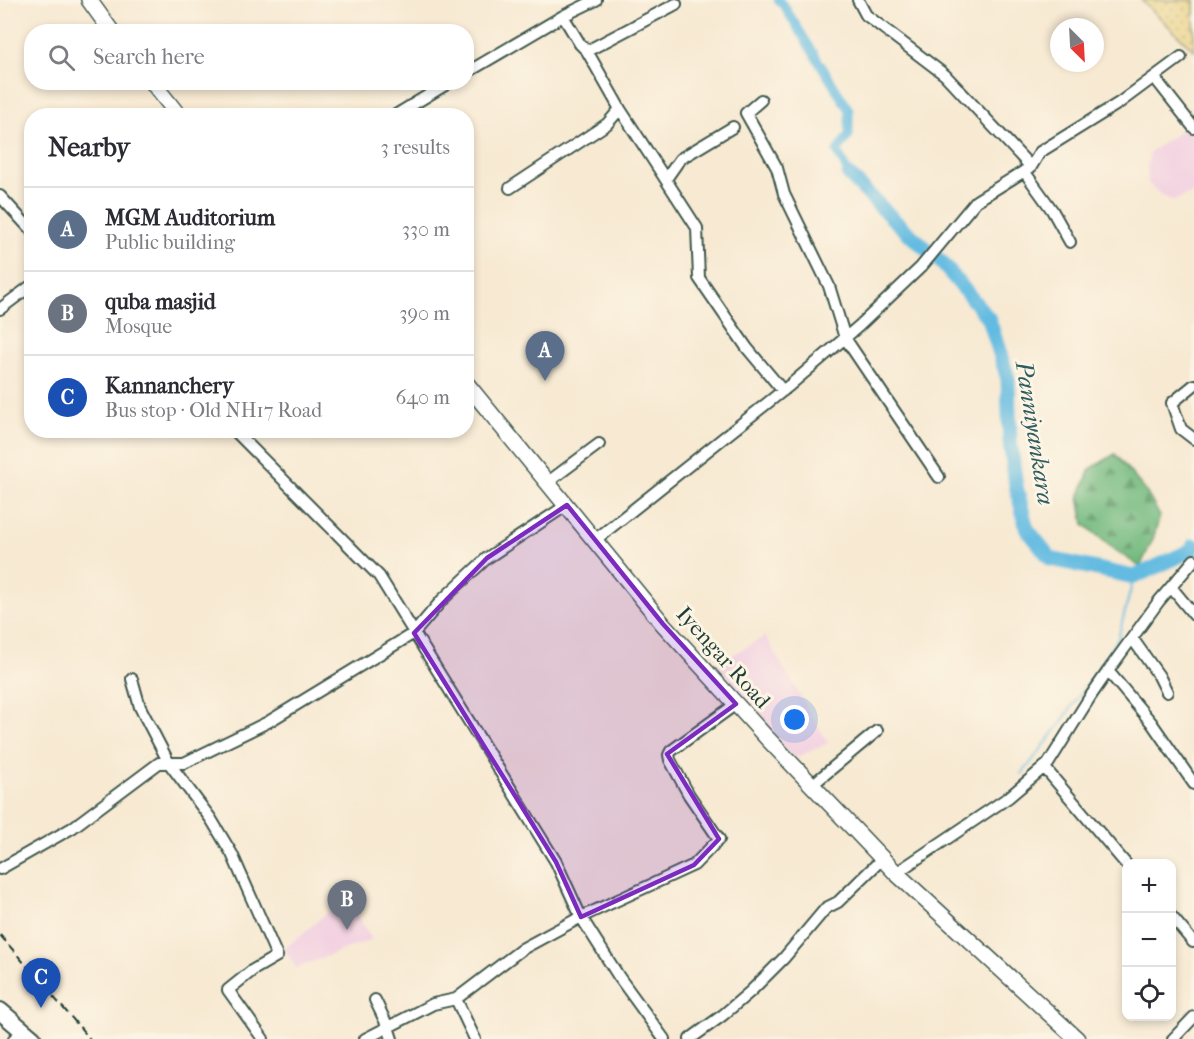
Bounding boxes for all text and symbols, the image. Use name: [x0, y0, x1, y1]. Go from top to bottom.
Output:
north arrow: [1050, 18, 1104, 72]
search box: [24, 24, 474, 90]
icon: search: [45, 41, 78, 74]
text: Search here: [93, 44, 205, 70]
text: Nearby: [48, 132, 130, 163]
text: 3 results: [381, 136, 450, 159]
text: MGM Auditorium: [105, 205, 275, 231]
text: A: [61, 218, 74, 241]
text: 330 m: [402, 218, 450, 241]
text: Public building: [105, 231, 235, 254]
text: quba masjid: [105, 289, 216, 315]
text: B: [61, 302, 74, 325]
text: 390 m: [399, 302, 450, 325]
text: Mosque: [105, 315, 172, 338]
pin: A: [526, 332, 564, 381]
water label: Panniyankara: [1010, 358, 1060, 507]
text: Kannanchery: [105, 373, 234, 399]
text: C: [61, 386, 74, 409]
text: 640 m: [395, 386, 450, 409]
text: Bus stop · Old NH17 Road: [105, 399, 322, 422]
street label: Iyengar Road: [671, 601, 776, 715]
your location: [780, 705, 809, 734]
map controls: [1122, 859, 1176, 1021]
button: +: [1122, 859, 1176, 913]
pin: B: [328, 880, 366, 930]
button: −: [1122, 913, 1176, 967]
pin: C: [22, 958, 60, 1008]
button: locate: [1122, 967, 1176, 1021]

